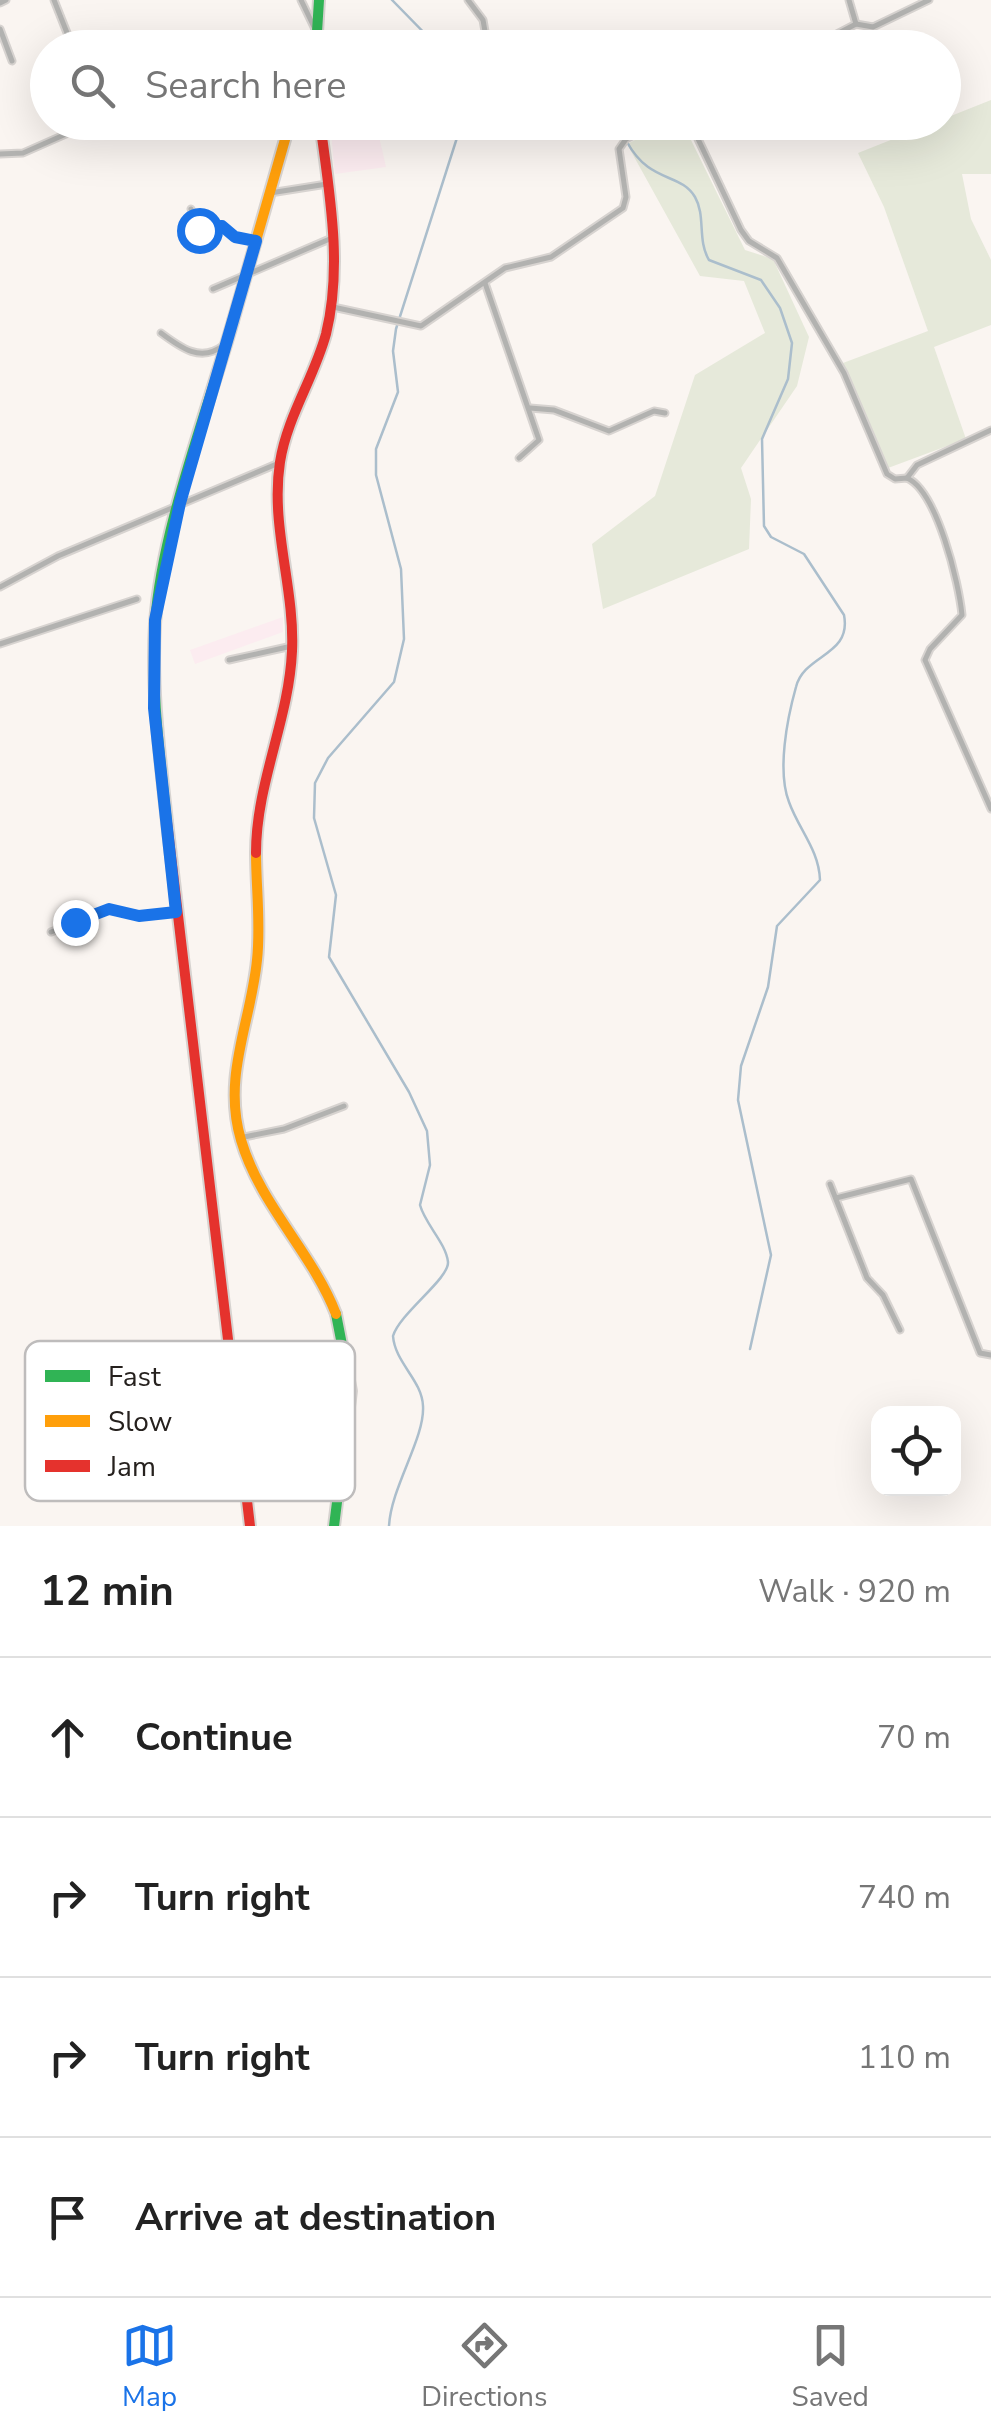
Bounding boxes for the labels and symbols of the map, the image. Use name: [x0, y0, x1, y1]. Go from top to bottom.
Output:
route start: [177, 208, 223, 254]
route end: [53, 900, 99, 946]
legend: [25, 1341, 355, 1501]
text: Fast: [108, 1358, 161, 1396]
text: Slow: [108, 1403, 172, 1441]
text: Jam: [107, 1448, 156, 1486]

